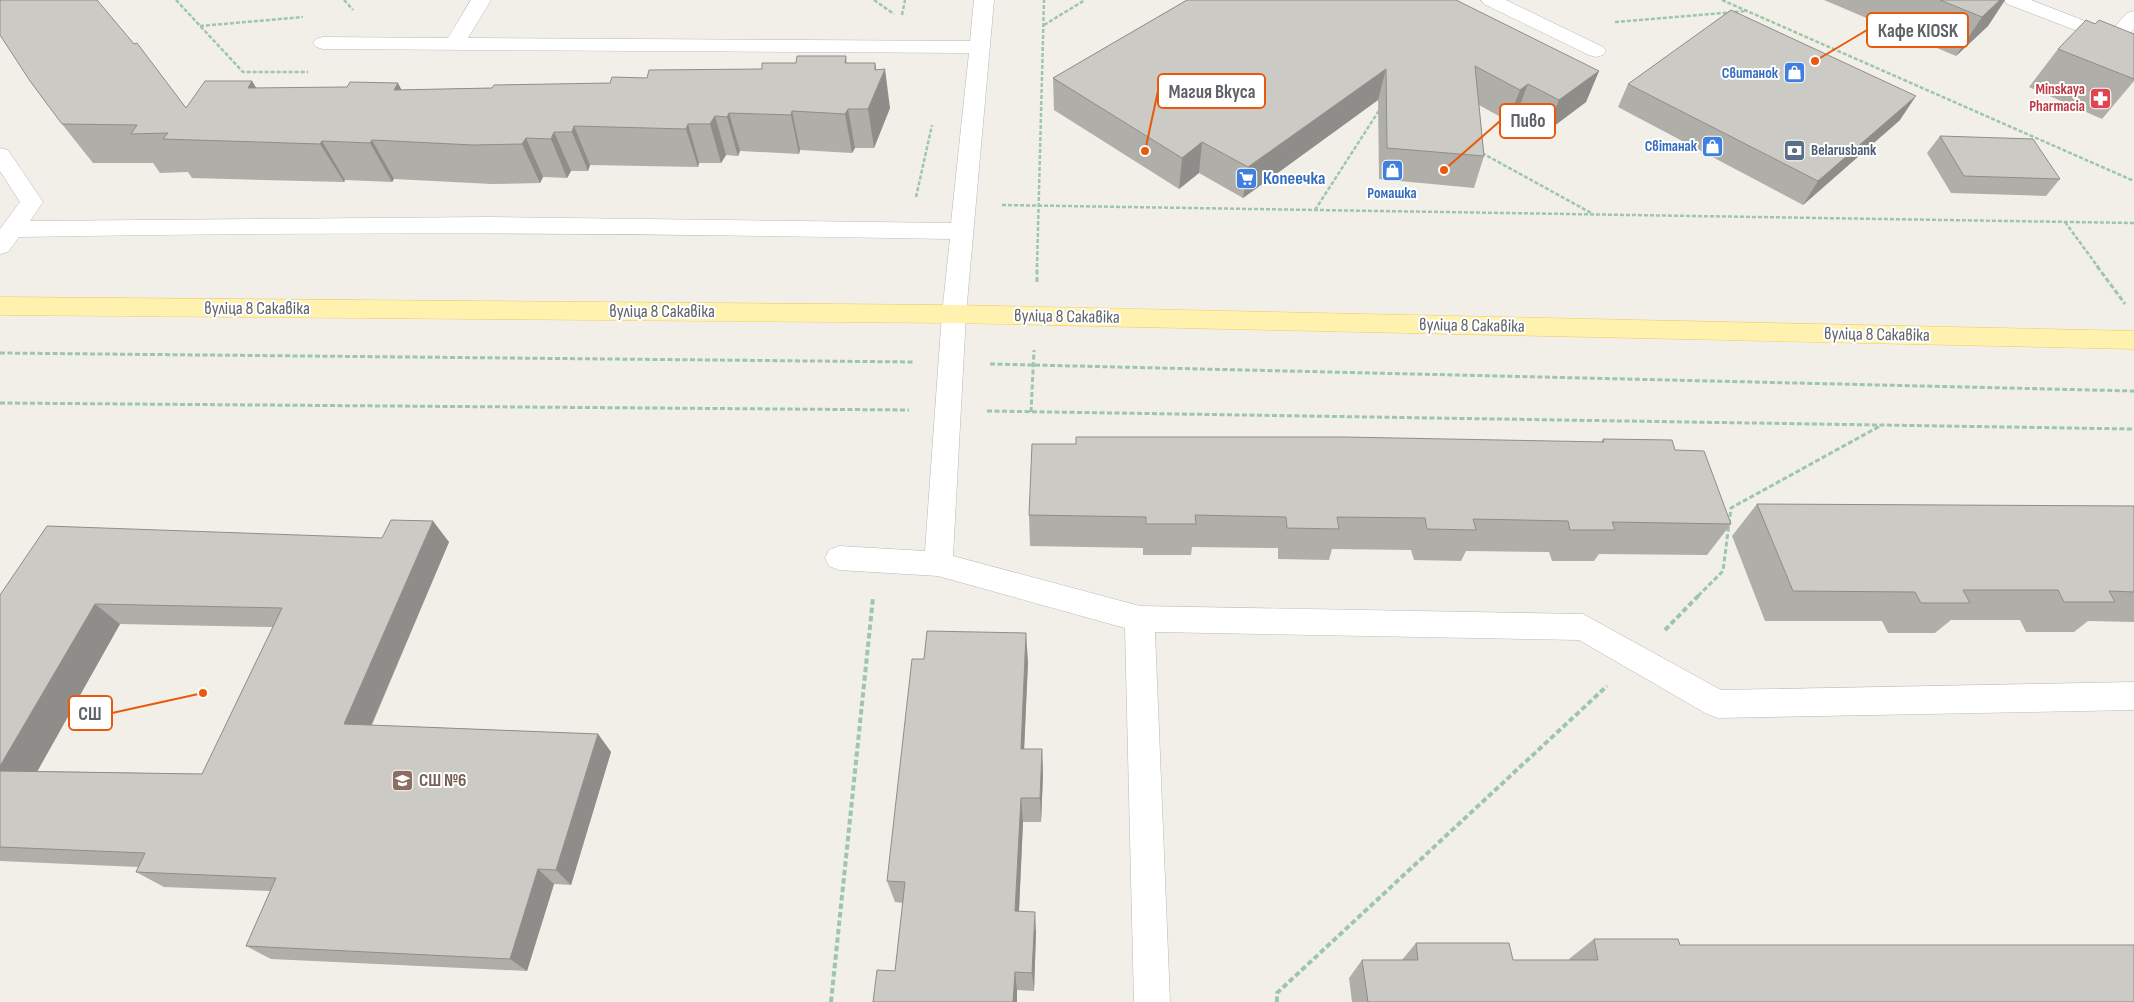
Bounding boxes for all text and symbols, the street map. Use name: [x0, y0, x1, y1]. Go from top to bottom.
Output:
callout: Кафе KIOSK: [1867, 13, 1968, 47]
text: Кафе KIOSK: [1878, 20, 1959, 43]
shop icon: Свитанок: [1782, 61, 1806, 85]
place label: Свитанок: [1722, 64, 1779, 83]
callout: Магия Вкуса: [1158, 74, 1265, 108]
place label: Minskaya Pharmacia: [2029, 80, 2085, 116]
text: Магия Вкуса: [1169, 81, 1255, 104]
pharmacy icon: Minskaya Pharmacia: [2089, 86, 2113, 110]
callout: Пиво: [1500, 104, 1555, 138]
text: Пиво: [1511, 110, 1545, 133]
shop icon: Світанак: [1701, 134, 1725, 158]
place label: Світанак: [1645, 137, 1698, 156]
bank icon: Belarusbank: [1783, 138, 1807, 162]
place label: Belarusbank: [1811, 141, 1877, 160]
shop icon: Ромашка: [1380, 158, 1404, 182]
supermarket icon: Копеечка: [1235, 166, 1259, 190]
place label: Копеечка: [1263, 168, 1325, 189]
place label: Ромашка: [1367, 184, 1417, 203]
street label: вуліца 8 Сакавіка: [204, 298, 310, 319]
street label: вуліца 8 Сакавіка: [609, 301, 715, 322]
street label: вуліца 8 Сакавіка: [1014, 305, 1120, 328]
street label: вуліца 8 Сакавіка: [1419, 314, 1525, 337]
street label: вуліца 8 Сакавіка: [1824, 323, 1930, 346]
callout: СШ: [69, 696, 112, 730]
text: СШ: [78, 703, 102, 726]
school or university icon: СШ №6: [391, 768, 415, 792]
place label: СШ №6: [419, 770, 467, 791]

